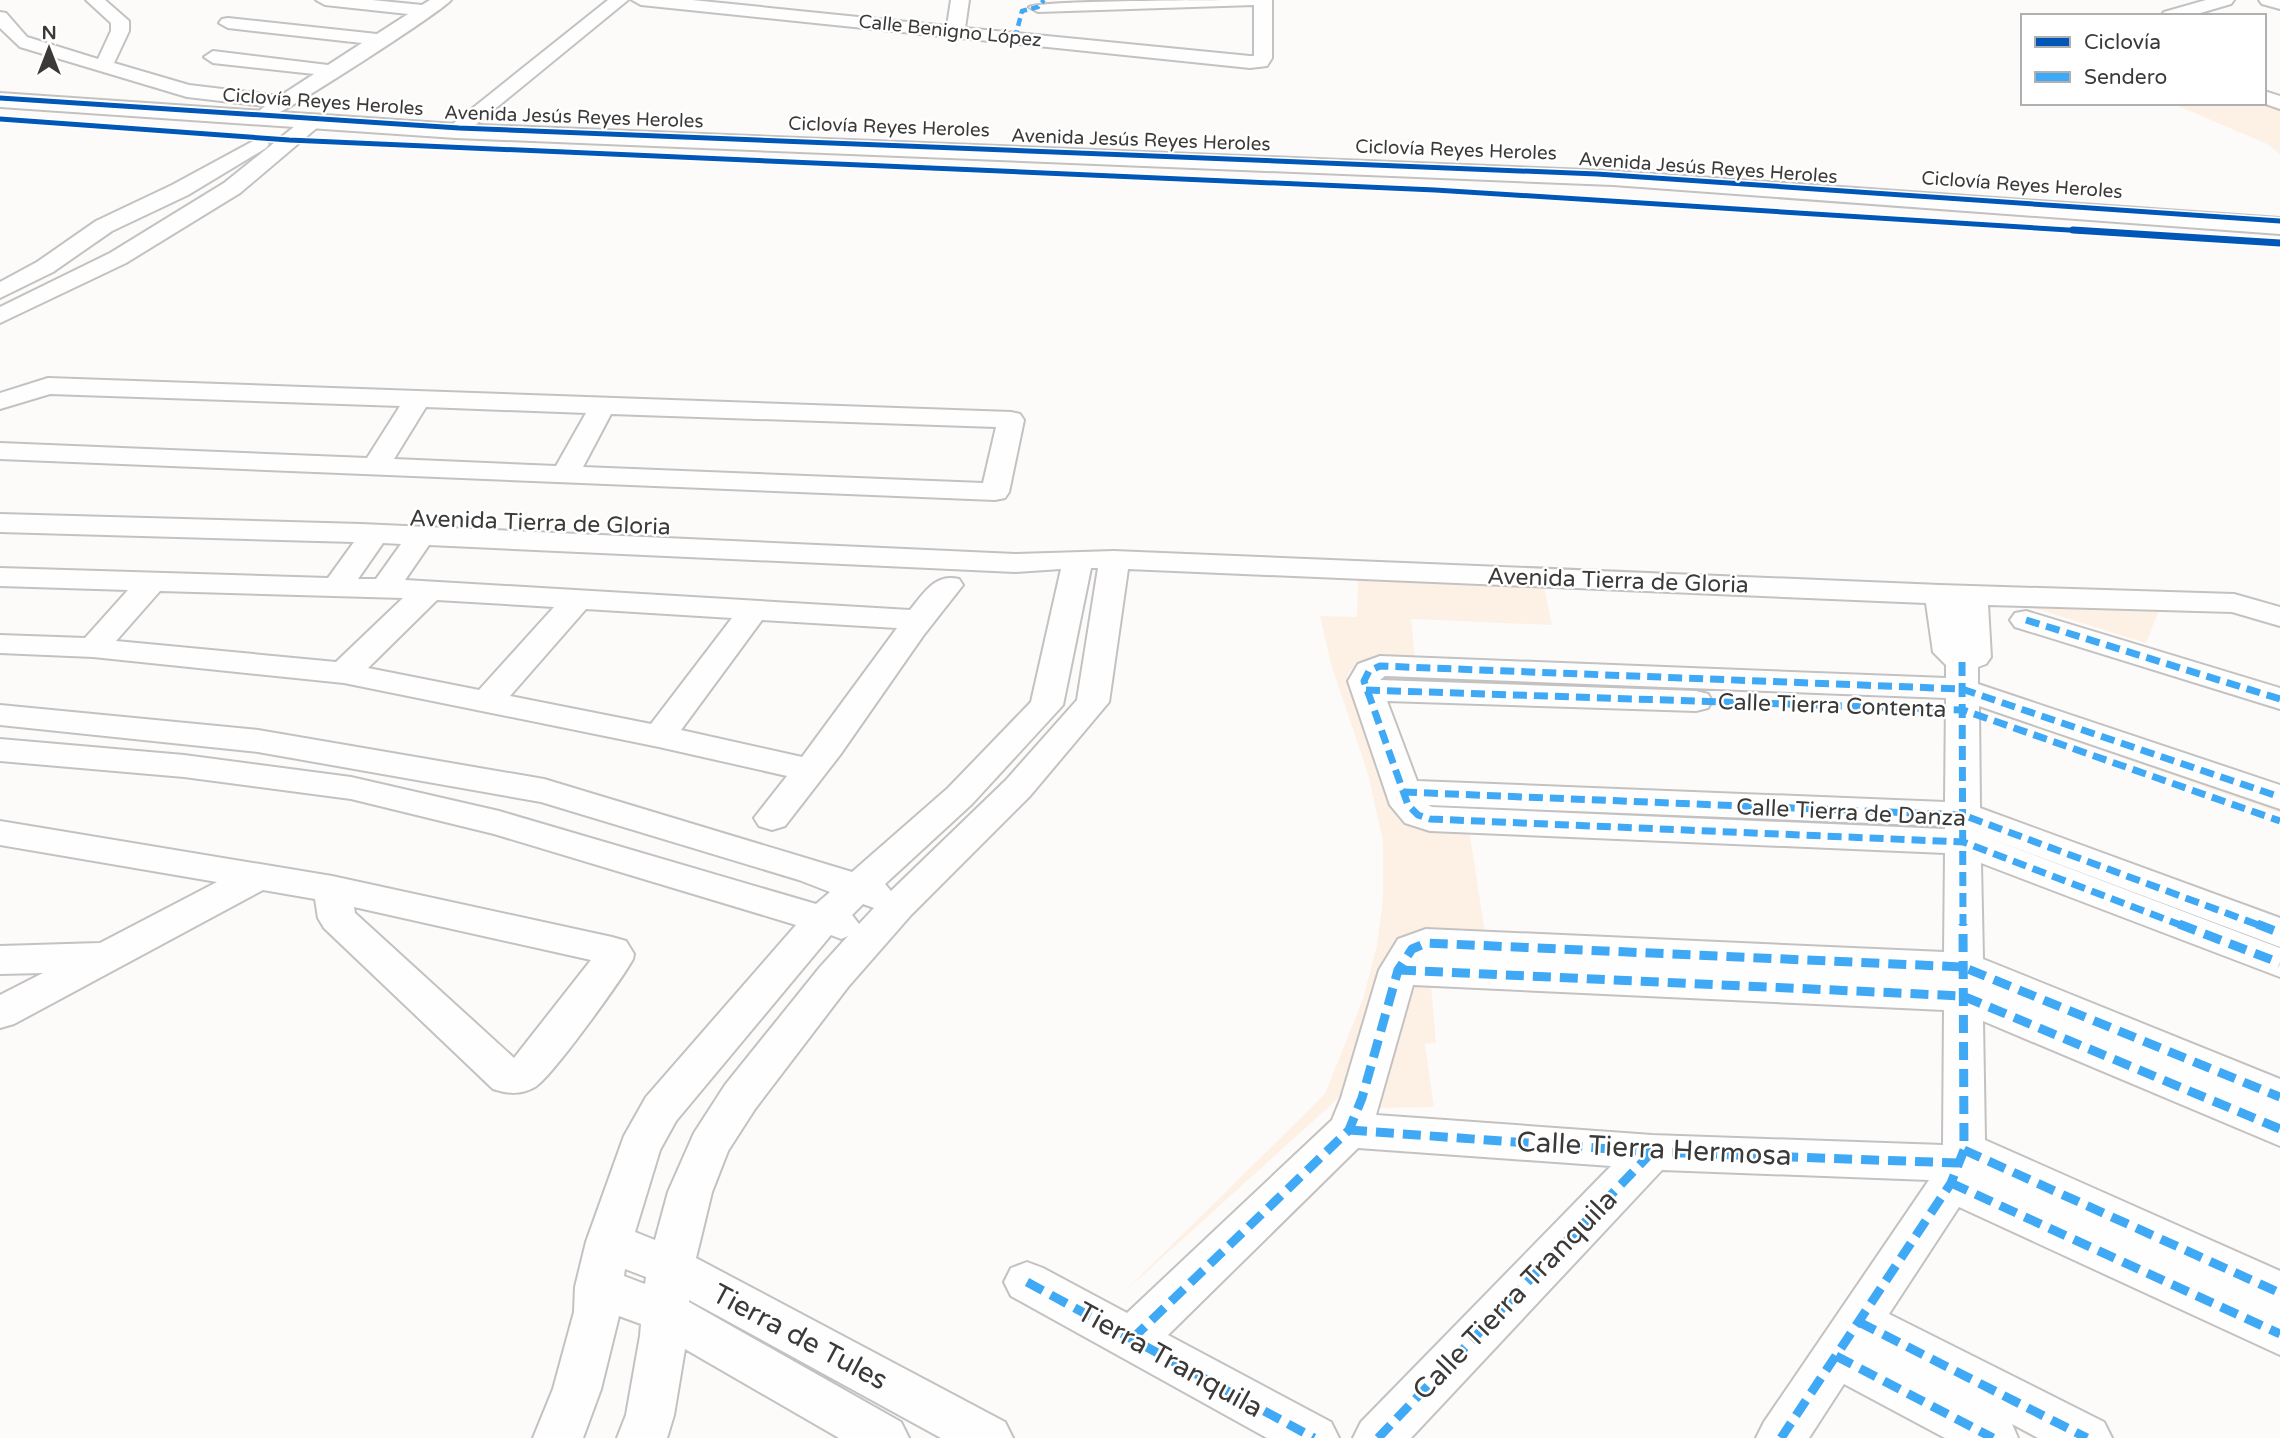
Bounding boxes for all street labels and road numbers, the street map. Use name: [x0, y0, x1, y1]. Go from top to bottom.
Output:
street label: Calle Benigno López: [857, 10, 1043, 52]
street label: Ciclovía Reyes Heroles: [222, 84, 424, 120]
street label: Avenida Jesús Reyes Heroles: [444, 101, 704, 133]
street label: Ciclovía Reyes Heroles: [788, 112, 990, 142]
street label: Avenida Jesús Reyes Heroles: [1011, 124, 1271, 156]
street label: Ciclovía Reyes Heroles: [1355, 135, 1557, 165]
street label: Avenida Jesús Reyes Heroles: [1578, 148, 1838, 188]
street label: Ciclovía Reyes Heroles: [1921, 167, 2123, 203]
street label: Avenida Tierra de Gloria: [409, 504, 671, 542]
street label: Avenida Tierra de Gloria: [1487, 562, 1749, 600]
street label: Calle Tierra Contenta: [1717, 688, 1947, 724]
street label: Calle Tierra de Danza: [1735, 793, 1967, 833]
street label: Calle Tierra Hermosa: [1516, 1125, 1792, 1173]
street label: Calle Tierra Tranquila: [1406, 1183, 1624, 1407]
street label: Tierra de Tules: [707, 1277, 893, 1397]
street label: Tierra Tranquila: [1071, 1295, 1269, 1425]

